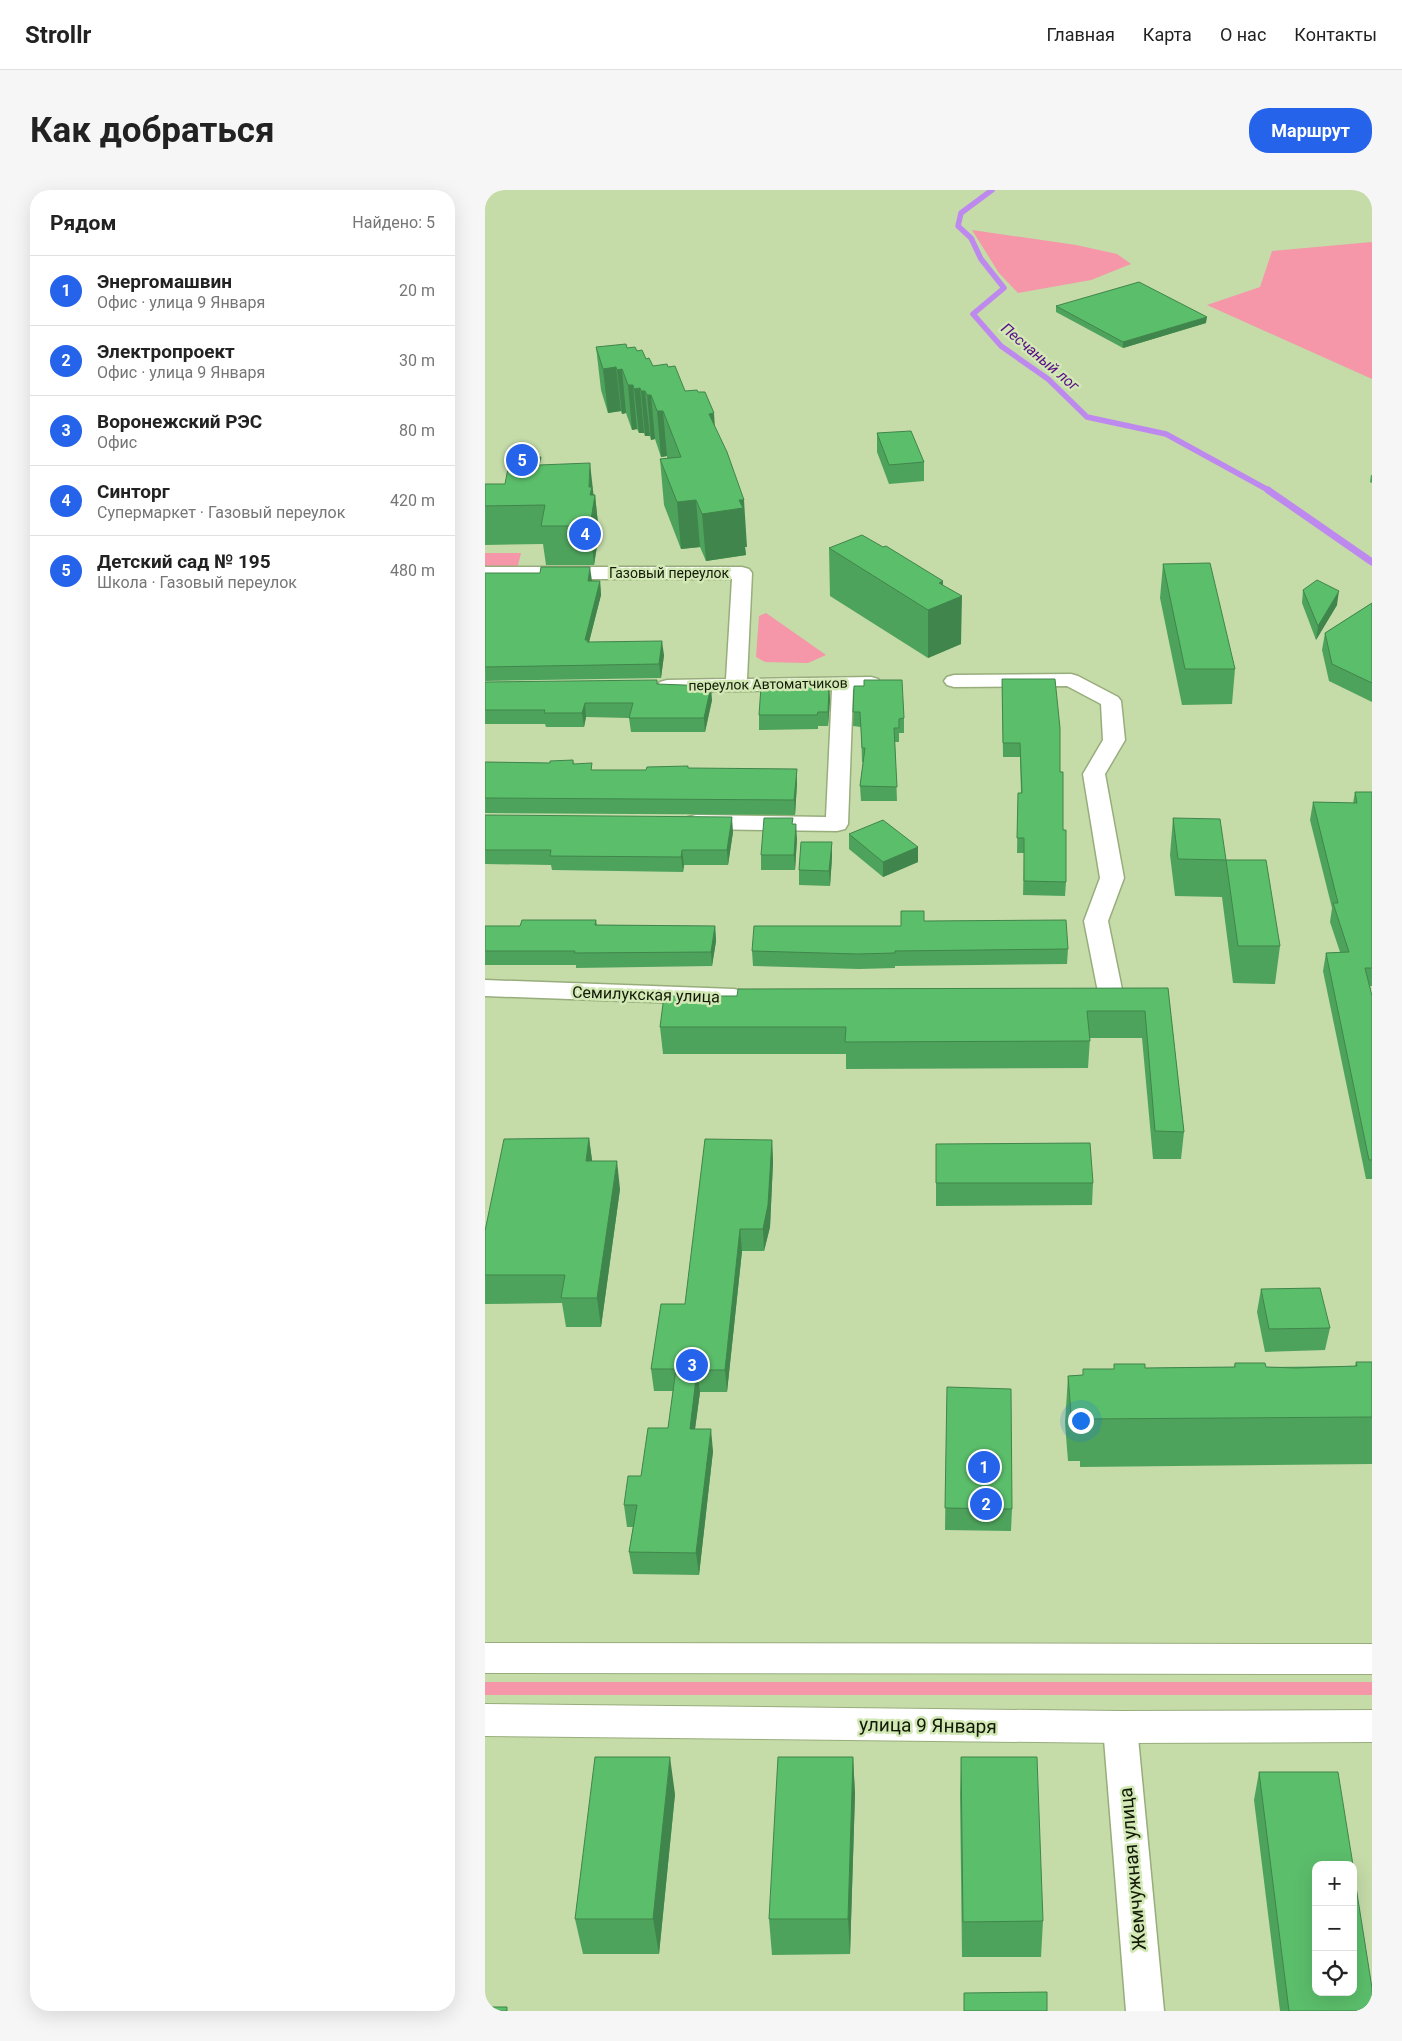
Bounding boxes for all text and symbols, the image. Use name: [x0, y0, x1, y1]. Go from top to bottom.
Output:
text: Strollr: [25, 21, 91, 49]
text: Главная: [1046, 24, 1115, 45]
text: Карта: [1143, 24, 1192, 45]
text: О нас: [1220, 24, 1266, 45]
text: Контакты: [1294, 24, 1377, 45]
button: Маршрут: [1249, 108, 1372, 153]
text: Как добраться: [30, 110, 275, 151]
text: Рядом: [50, 211, 116, 235]
text: Найдено: 5: [352, 213, 435, 232]
text: Энергомашвин: [97, 270, 232, 293]
text: 1: [61, 281, 71, 300]
text: 20 m: [399, 281, 435, 300]
text: Офис · улица 9 Января: [97, 293, 265, 312]
water label: Песчаный лог: [997, 319, 1083, 395]
text: Электропроект: [97, 340, 235, 363]
text: 2: [61, 351, 71, 370]
text: 30 m: [399, 351, 435, 370]
text: Офис · улица 9 Января: [97, 363, 265, 382]
text: Воронежский РЭС: [97, 410, 262, 433]
text: 3: [61, 421, 71, 440]
text: 80 m: [399, 421, 435, 440]
text: Офис: [97, 433, 137, 452]
pin: 5: [506, 441, 538, 479]
text: Синторг: [97, 480, 170, 503]
text: 4: [61, 491, 71, 510]
text: 420 m: [390, 491, 435, 510]
text: Супермаркет · Газовый переулок: [97, 503, 345, 522]
pin: 4: [569, 515, 601, 553]
text: Детский сад № 195: [97, 550, 271, 573]
text: 5: [61, 561, 71, 580]
text: 480 m: [390, 561, 435, 580]
street label: Газовый переулок: [609, 565, 730, 581]
text: Школа · Газовый переулок: [97, 573, 297, 592]
street label: переулок Автоматчиков: [688, 675, 848, 693]
street label: Семилукская улица: [572, 982, 720, 1007]
pin: 3: [676, 1346, 708, 1384]
your location: [1068, 1408, 1094, 1434]
pin: 1: [968, 1448, 1000, 1486]
pin: 2: [970, 1485, 1002, 1523]
street label: улица 9 Января: [859, 1713, 997, 1738]
street label: Жемчужная улица: [1114, 1786, 1151, 1951]
map controls: [1312, 1861, 1357, 1996]
button: +: [1312, 1861, 1357, 1906]
button: −: [1312, 1906, 1357, 1951]
button: locate: [1312, 1951, 1357, 1996]

